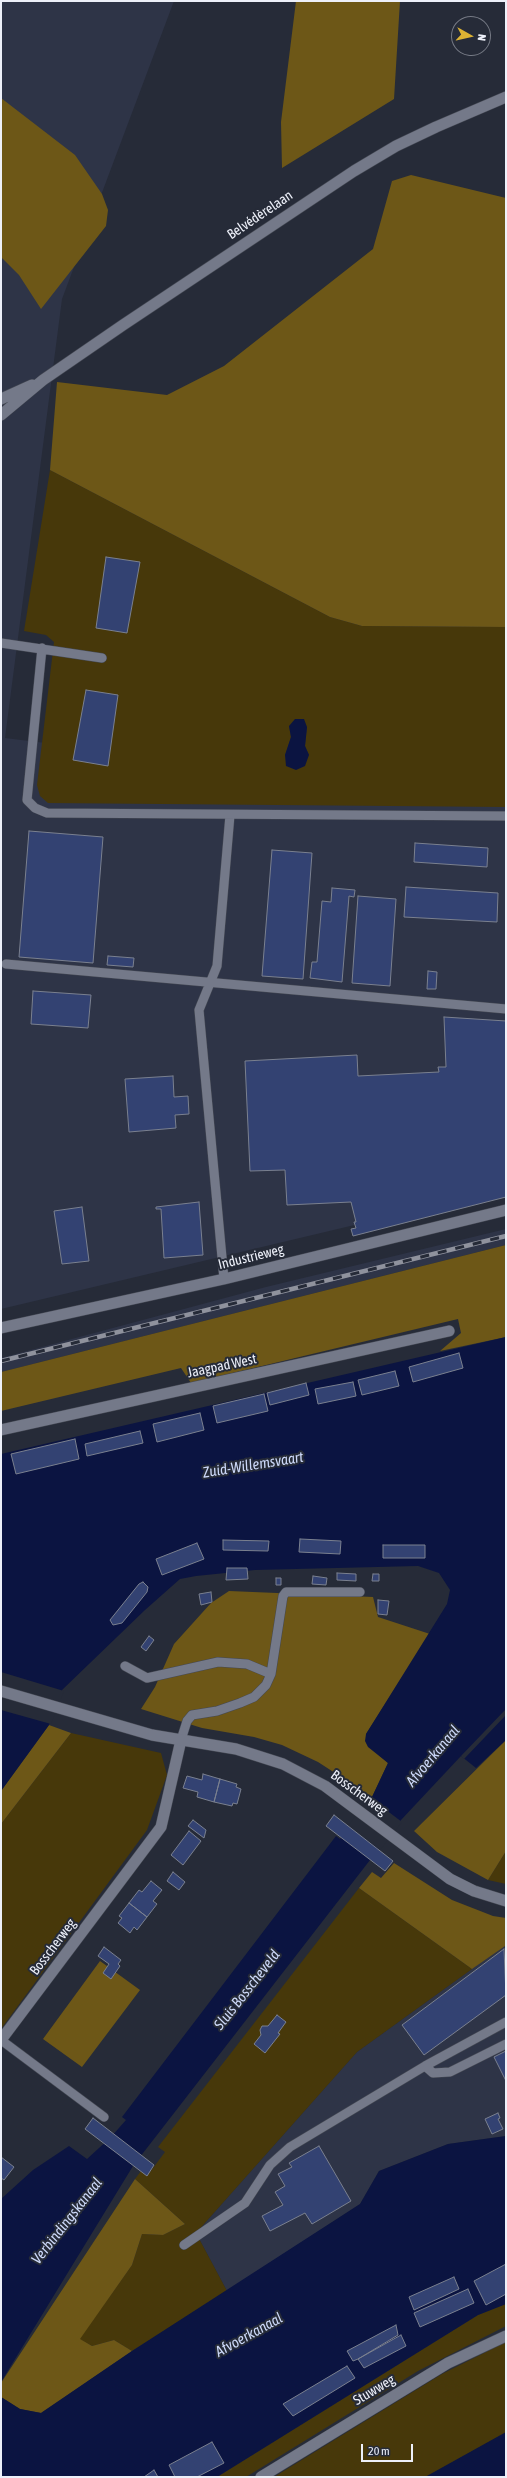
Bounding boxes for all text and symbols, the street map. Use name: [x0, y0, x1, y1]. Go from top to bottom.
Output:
north arrow: [451, 16, 491, 56]
text: N: [475, 33, 488, 42]
street label: Belvédèrelaan: [224, 187, 296, 243]
street label: Industrieweg: [217, 1241, 285, 1273]
street label: Jaagpad West: [186, 1350, 258, 1382]
water label: Zuid-Willemsvaart: [201, 1448, 305, 1482]
water label: Afvoerkanaal: [402, 1722, 464, 1790]
street label: Bosscherweg: [327, 1767, 391, 1819]
street label: Bosscherweg: [26, 1916, 80, 1978]
water label: Sluis Bosscheveld: [210, 1947, 284, 2033]
water label: Verbindingskanaal: [28, 2174, 106, 2268]
water label: Afvoerkanaal: [212, 2309, 286, 2361]
street label: Stuwweg: [350, 2371, 398, 2409]
scale bar: [363, 2436, 415, 2462]
text: 20 m: [368, 2444, 390, 2458]

